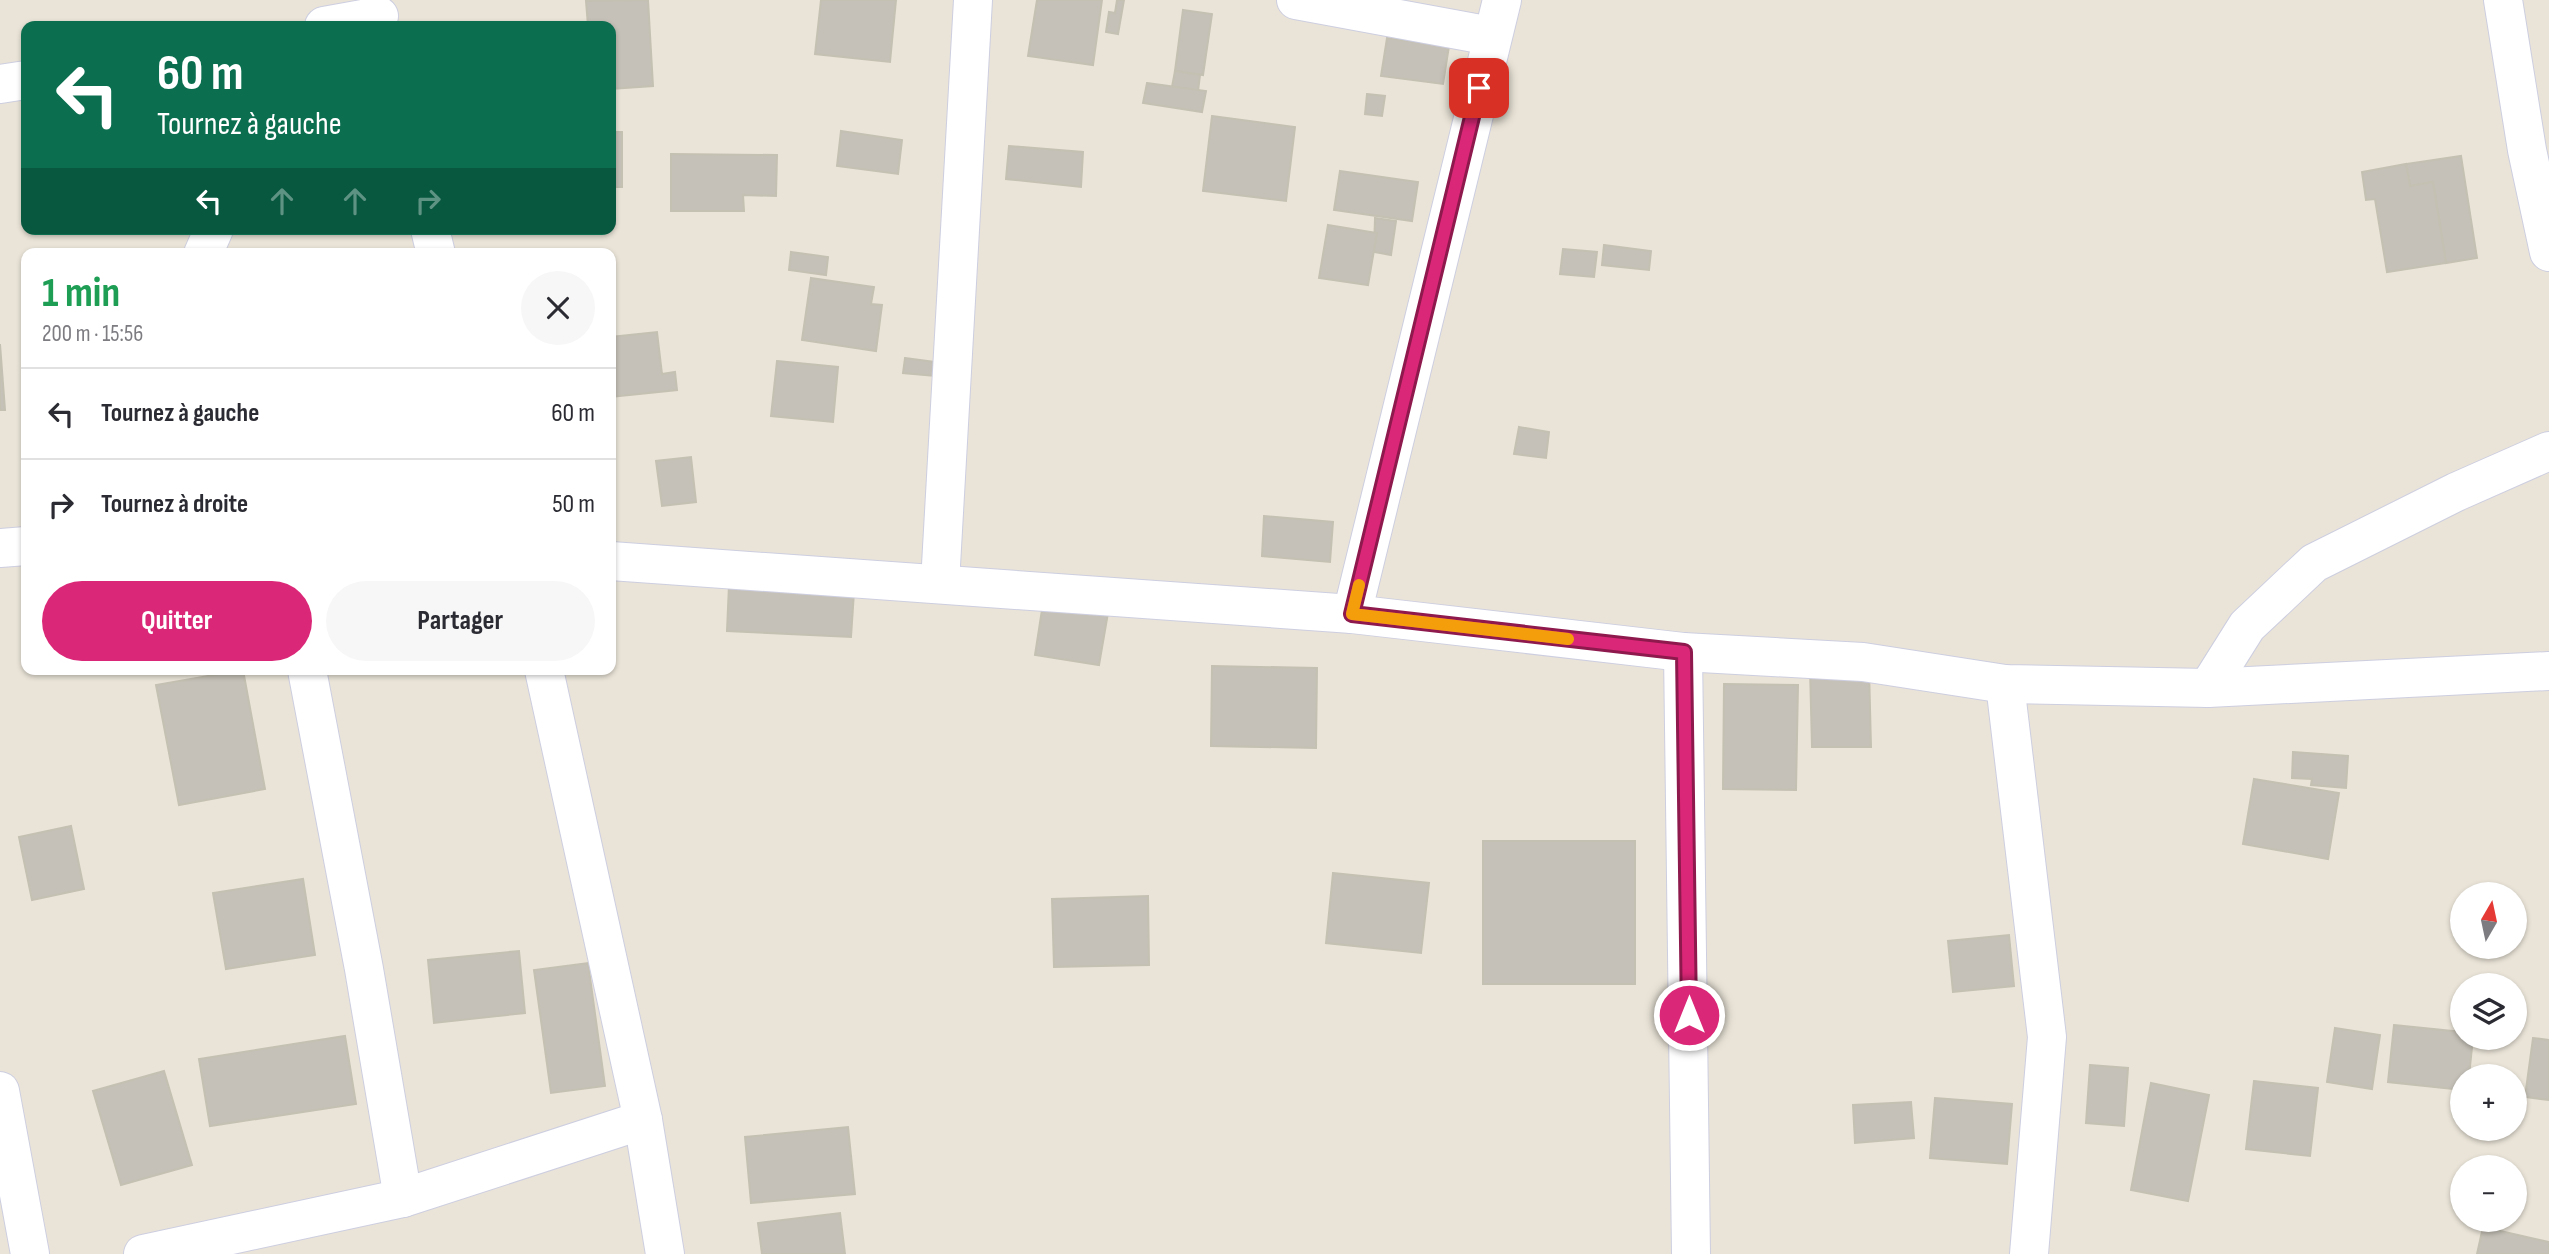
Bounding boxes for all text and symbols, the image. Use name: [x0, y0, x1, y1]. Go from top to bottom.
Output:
text: 60 m: [157, 45, 244, 104]
icon: left: [42, 49, 133, 140]
pin: [1449, 58, 1509, 118]
icon: arrive: [1460, 69, 1498, 107]
text: Tournez à gauche: [157, 105, 342, 144]
icon: left: [190, 182, 228, 220]
icon: ahead: [263, 182, 301, 220]
icon: ahead: [336, 182, 374, 220]
icon: right: [409, 182, 447, 220]
text: 1 min: [42, 268, 120, 319]
button: close: [521, 271, 595, 345]
text: 200 m · 15:56: [42, 320, 143, 348]
icon: left: [42, 395, 80, 433]
text: Tournez à gauche: [101, 398, 259, 429]
text: 60 m: [551, 398, 595, 429]
icon: right: [42, 486, 80, 524]
text: Tournez à droite: [101, 489, 248, 520]
text: 50 m: [552, 489, 595, 520]
button: Quitter: [42, 581, 312, 661]
button: Partager: [326, 581, 595, 661]
north arrow: [2450, 882, 2527, 959]
map controls: [2450, 882, 2527, 1232]
button: layers: [2450, 973, 2527, 1050]
position arrow: [1652, 978, 1726, 1052]
button: +: [2450, 1064, 2527, 1141]
button: −: [2450, 1155, 2527, 1232]

